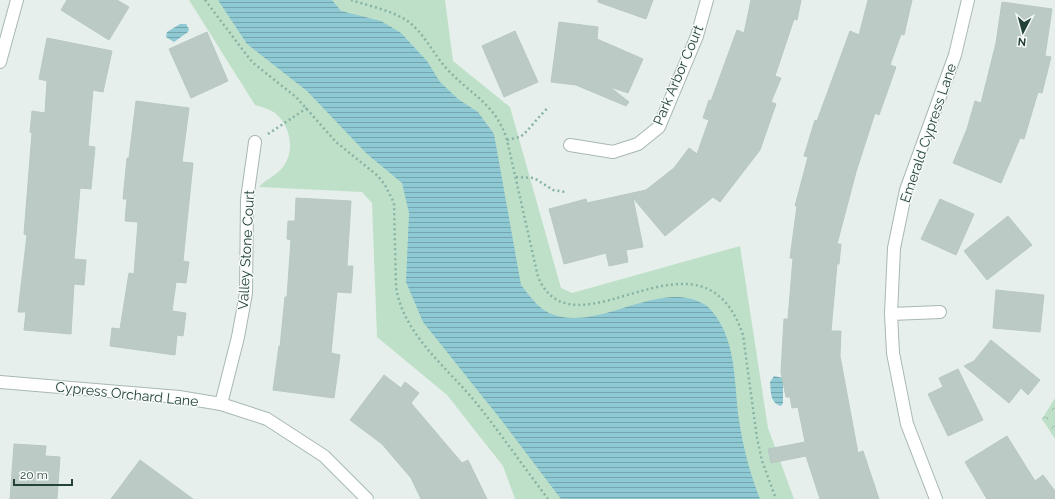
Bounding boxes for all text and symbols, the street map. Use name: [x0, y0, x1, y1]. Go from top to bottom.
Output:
north arrow: [1003, 12, 1043, 52]
street label: Park Arbor Court: [650, 22, 706, 127]
text: N: [1017, 35, 1027, 48]
street label: Emerald Cypress Lane: [897, 61, 959, 205]
street label: Valley Stone Court: [235, 189, 257, 310]
street label: Cypress Orchard Lane: [55, 379, 199, 409]
scale bar: [14, 461, 72, 487]
text: 20 m: [20, 468, 48, 482]

